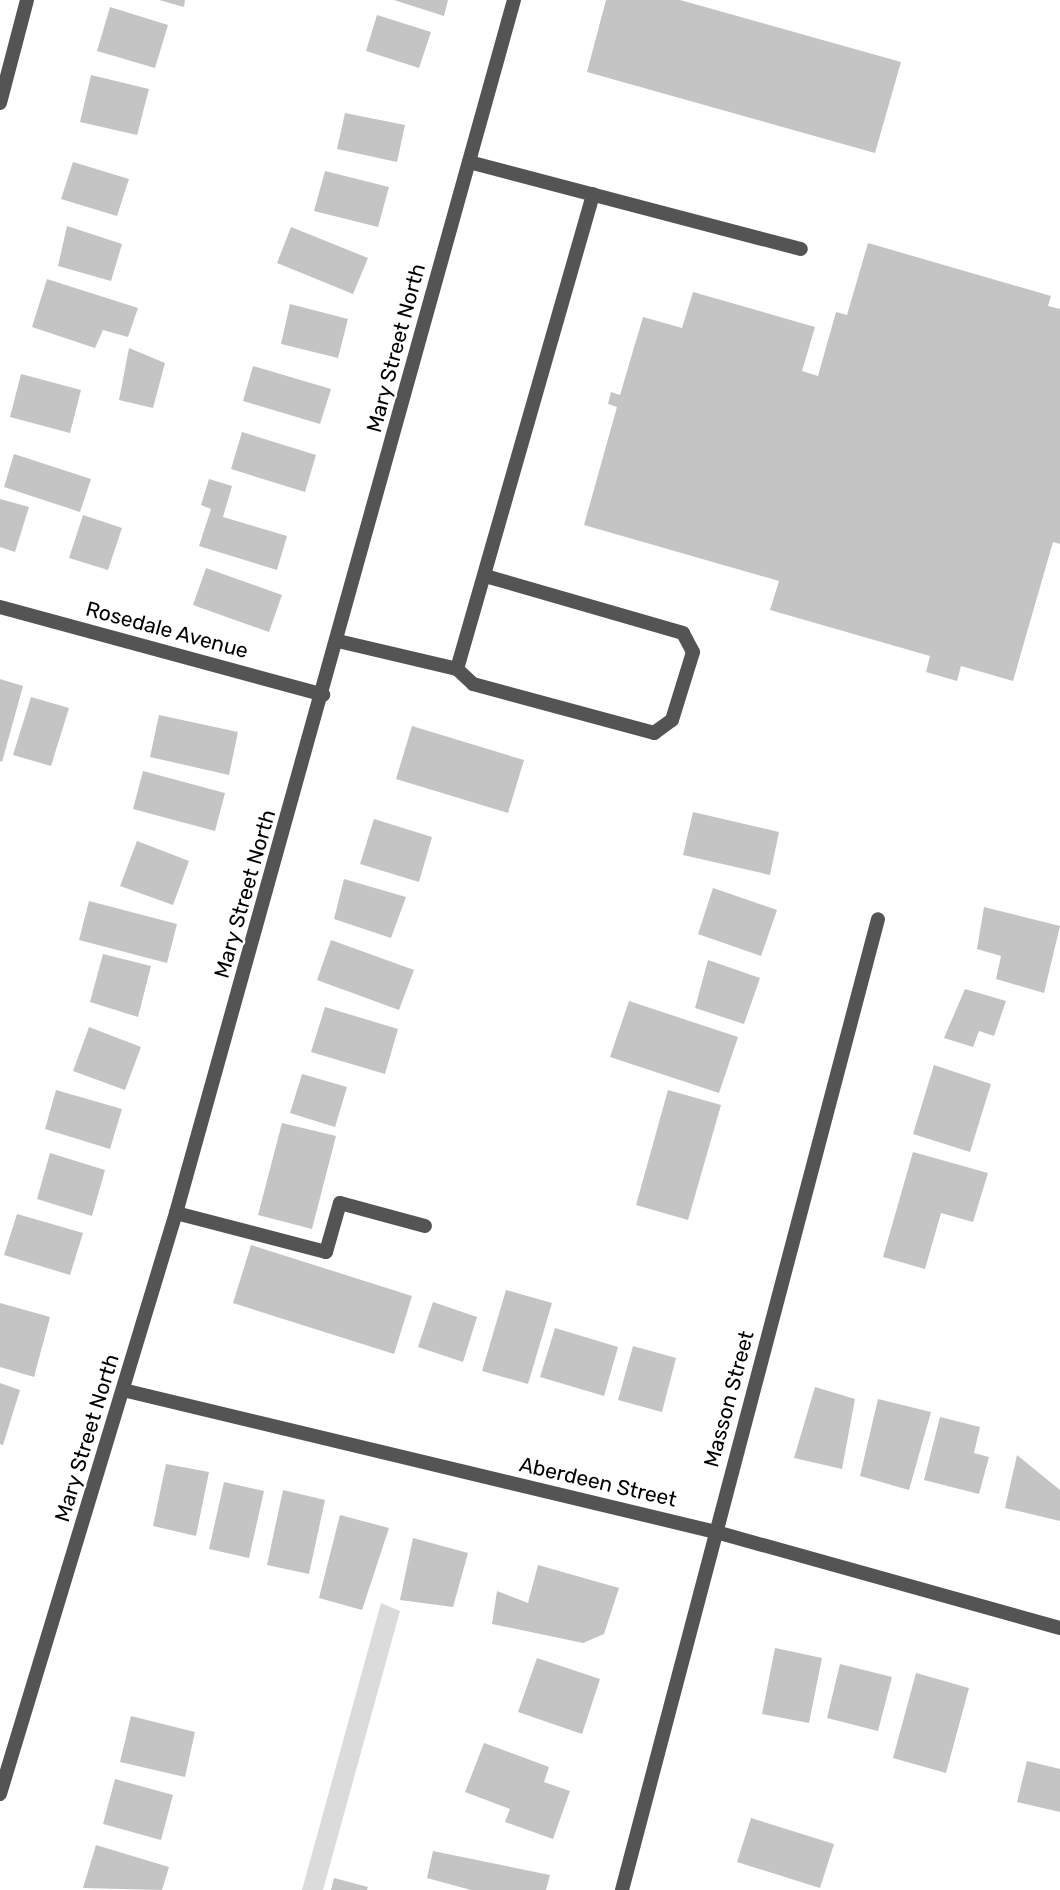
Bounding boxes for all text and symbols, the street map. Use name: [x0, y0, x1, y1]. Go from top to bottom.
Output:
street label: Mary Street North: [361, 260, 431, 436]
street label: Rosedale Avenue: [83, 596, 251, 664]
street label: Mary Street North: [209, 807, 281, 981]
street label: Masson Street: [699, 1328, 759, 1470]
street label: Mary Street North: [49, 1351, 125, 1525]
street label: Aberdeen Street: [517, 1452, 679, 1512]

